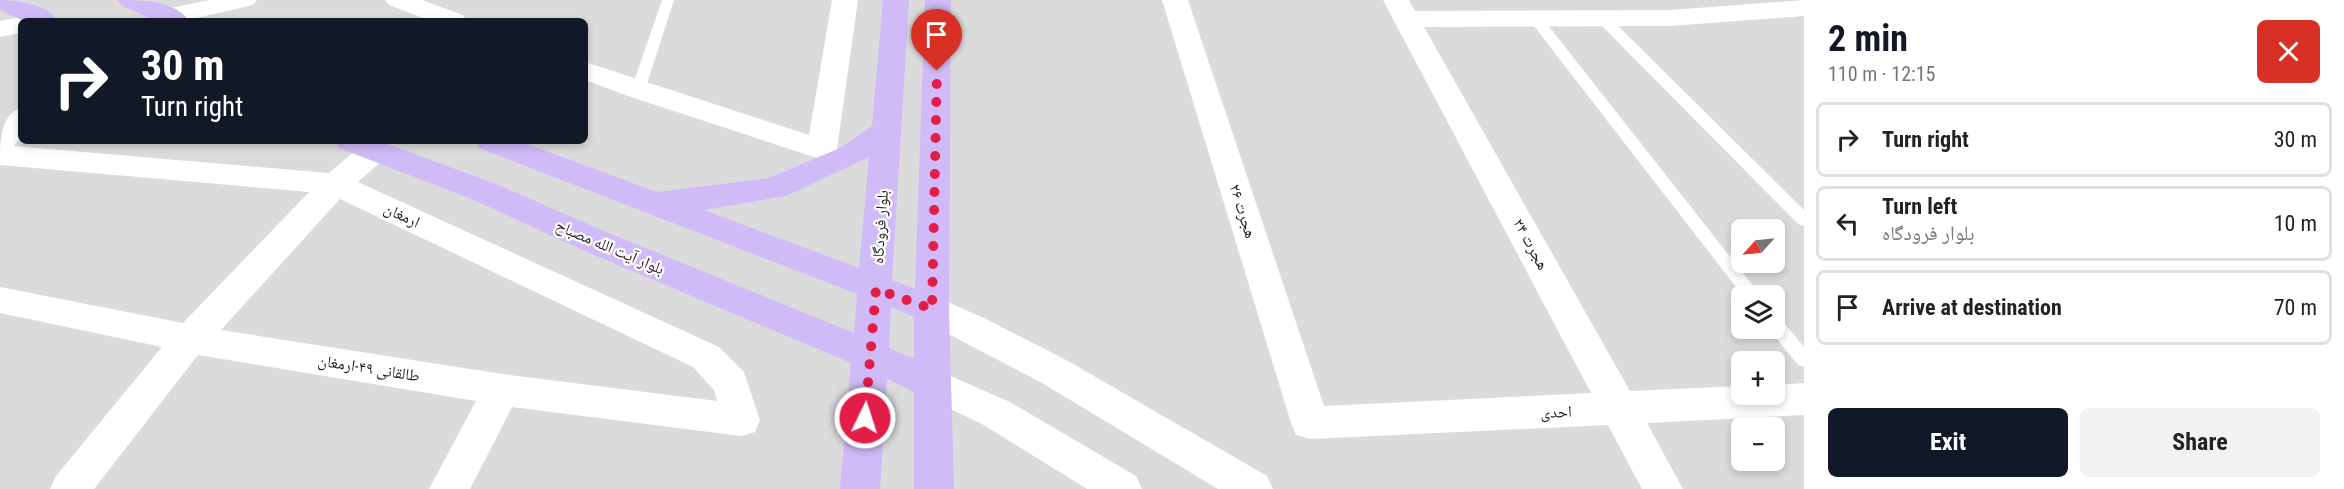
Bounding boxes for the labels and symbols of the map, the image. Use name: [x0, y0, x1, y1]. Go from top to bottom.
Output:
pin: [911, 9, 962, 71]
street label: هجرت ۲۶: [1225, 182, 1261, 240]
street label: بلوار فرودگاه: [868, 189, 892, 265]
street label: ارمغان: [381, 199, 423, 232]
street label: هجرت ۲۴: [1509, 215, 1553, 273]
street label: بلوار آیت الله مصباح: [552, 216, 667, 279]
north arrow: [1731, 219, 1785, 273]
street label: طالقانی ۴۹-ارمغان: [316, 351, 421, 386]
position arrow: [833, 386, 897, 450]
street label: احدی: [1540, 402, 1572, 423]

